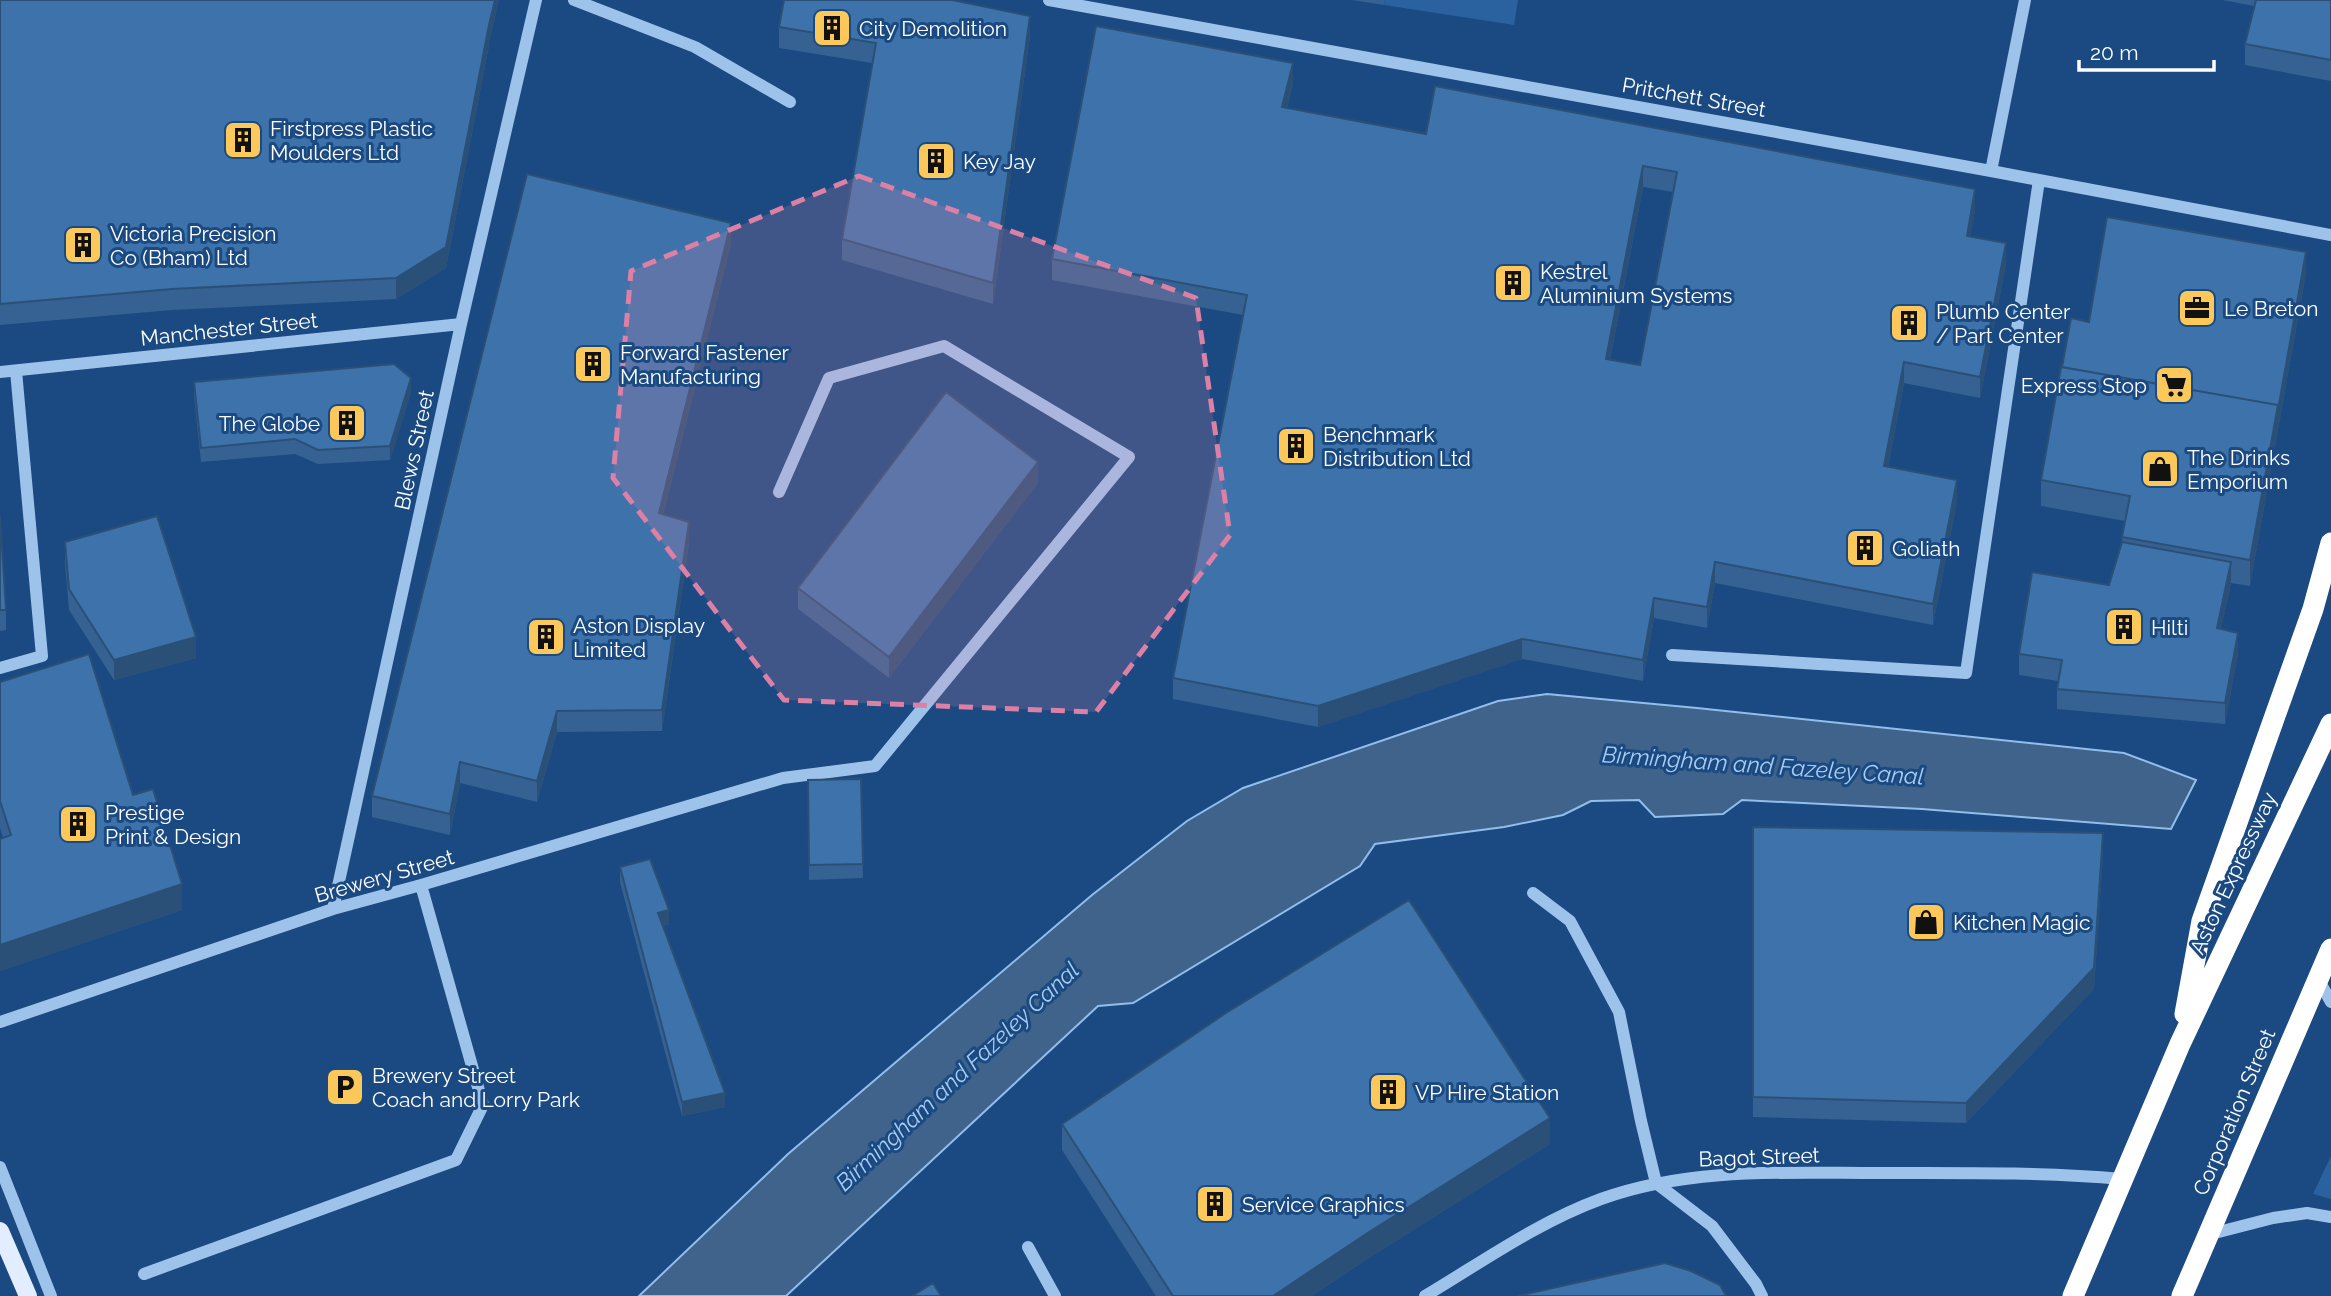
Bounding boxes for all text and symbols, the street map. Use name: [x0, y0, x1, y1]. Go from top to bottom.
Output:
building icon: City Demolition: [811, 7, 853, 49]
place label: City Demolition: [859, 16, 1007, 41]
scale bar: [2079, 28, 2214, 72]
text: 20 m: [2090, 40, 2138, 65]
street label: Pritchett Street: [1620, 72, 1768, 122]
place label: Firstpress Plastic Moulders Ltd: [270, 116, 433, 165]
building icon: Firstpress Plastic Moulders Ltd: [222, 119, 264, 161]
building icon: Key Jay: [915, 140, 957, 182]
place label: Key Jay: [963, 149, 1036, 174]
place label: Victoria Precision Co (Bham) Ltd: [110, 221, 276, 270]
building icon: Victoria Precision Co (Bham) Ltd: [62, 224, 104, 266]
place label: Kestrel Aluminium Systems: [1540, 259, 1732, 308]
building icon: Kestrel Aluminium Systems: [1492, 262, 1534, 304]
office icon: Le Breton: [2176, 287, 2218, 329]
place label: Le Breton: [2224, 296, 2319, 321]
place label: Plumb Center / Part Center: [1936, 299, 2071, 348]
building icon: Plumb Center / Part Center: [1888, 302, 1930, 344]
street label: Manchester Street: [139, 307, 319, 351]
place label: Forward Fastener Manufacturing: [620, 340, 790, 389]
building icon: Forward Fastener Manufacturing: [572, 343, 614, 385]
supermarket icon: Express Stop: [2153, 364, 2195, 406]
place label: Express Stop: [2021, 373, 2147, 398]
street label: Blews Street: [389, 388, 439, 512]
building icon: The Globe: [326, 402, 368, 444]
place label: The Globe: [219, 411, 320, 436]
place label: Benchmark Distribution Ltd: [1323, 422, 1471, 471]
building icon: Benchmark Distribution Ltd: [1275, 425, 1317, 467]
place label: The Drinks Emporium: [2187, 445, 2290, 494]
shop icon: The Drinks Emporium: [2139, 448, 2181, 490]
building icon: Goliath: [1844, 527, 1886, 569]
place label: Goliath: [1892, 536, 1960, 561]
building icon: Hilti: [2103, 606, 2145, 648]
place label: Aston Display Limited: [573, 613, 705, 662]
place label: Hilti: [2151, 615, 2188, 640]
building icon: Aston Display Limited: [525, 616, 567, 658]
water label: Birmingham and Fazeley Canal: [1601, 740, 1925, 790]
street label: Aston Expressway: [2184, 788, 2282, 958]
place label: Prestige Print & Design: [105, 800, 241, 849]
building icon: Prestige Print & Design: [57, 803, 99, 845]
street label: Brewery Street: [311, 844, 457, 908]
shop icon: Kitchen Magic: [1905, 901, 1947, 943]
place label: Kitchen Magic: [1953, 910, 2090, 935]
water label: Birmingham and Fazeley Canal: [830, 956, 1084, 1196]
street label: Corporation Street: [2188, 1025, 2280, 1199]
place label: Brewery Street Coach and Lorry Park: [372, 1063, 580, 1112]
parking icon: Brewery Street Coach and Lorry Park: [324, 1066, 366, 1108]
building icon: VP Hire Station: [1367, 1071, 1409, 1113]
place label: VP Hire Station: [1415, 1080, 1559, 1105]
street label: Bagot Street: [1698, 1142, 1820, 1172]
building icon: Service Graphics: [1194, 1183, 1236, 1225]
place label: Service Graphics: [1242, 1192, 1405, 1217]

